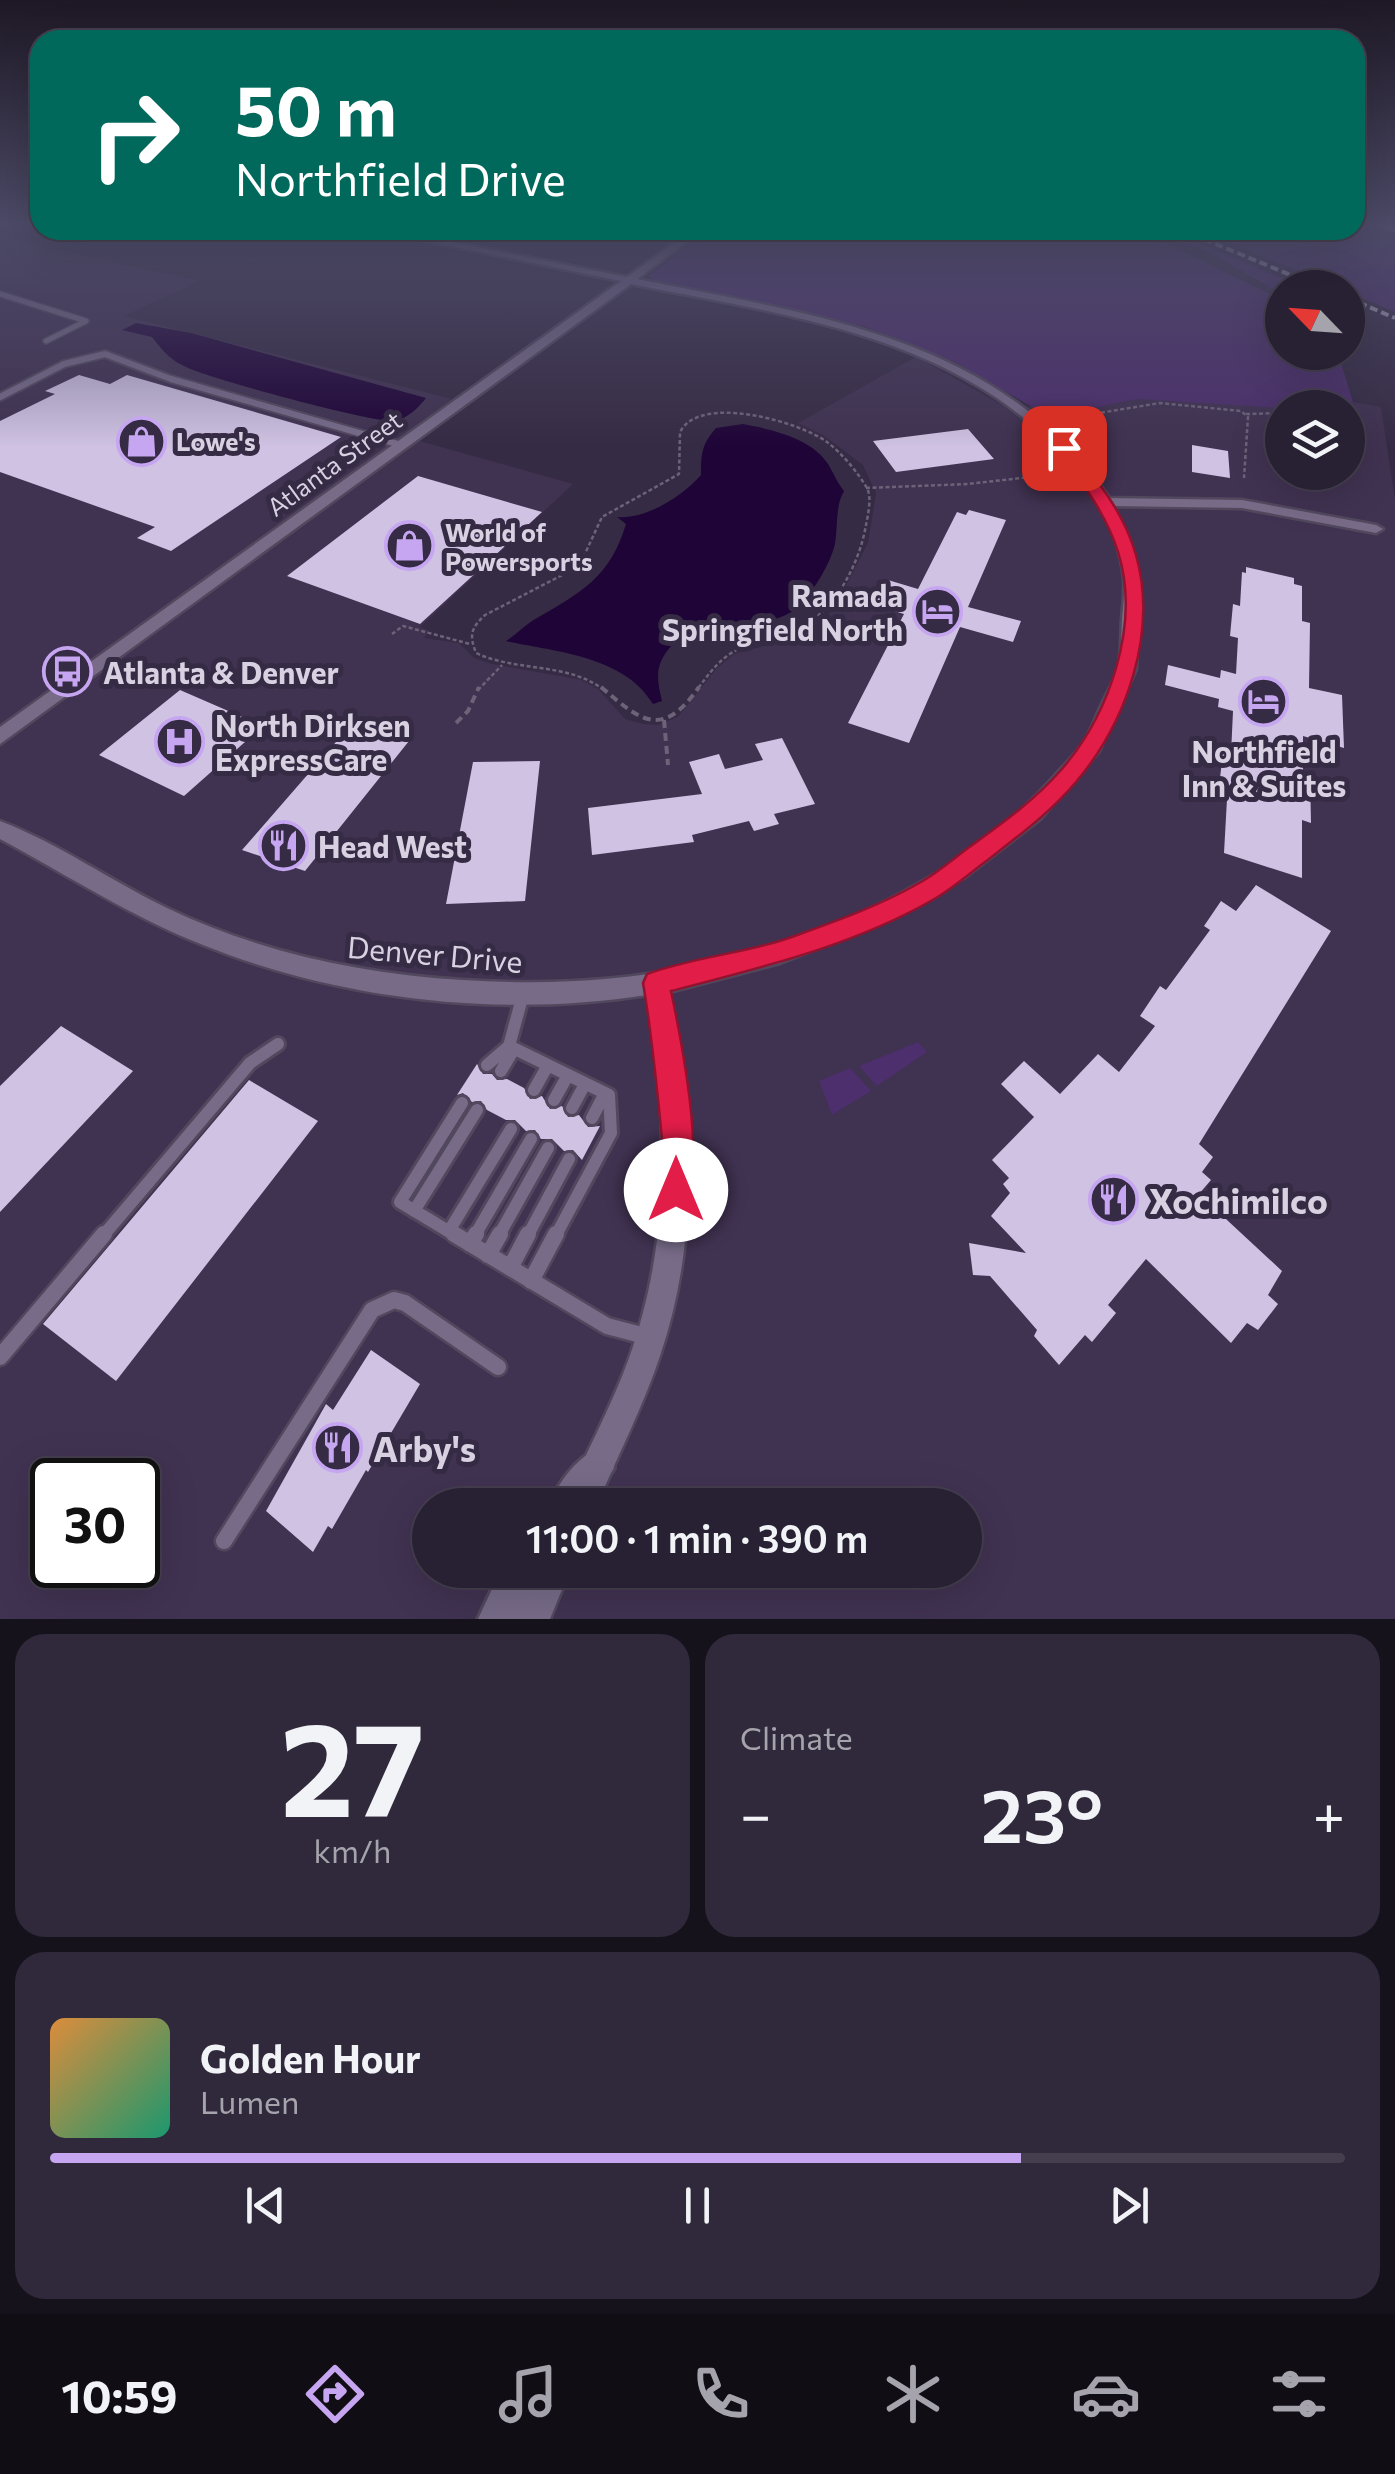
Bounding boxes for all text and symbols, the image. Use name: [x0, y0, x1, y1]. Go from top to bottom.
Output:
text: 50 m: [235, 65, 397, 150]
icon: right: [70, 70, 200, 200]
text: Northfield Drive: [235, 150, 566, 205]
north arrow: [1265, 270, 1365, 370]
map controls: [1265, 270, 1365, 490]
button: layers: [1265, 390, 1365, 490]
street label: Atlanta Street: [261, 404, 407, 522]
pin: [1022, 406, 1107, 491]
shop icon: Lowe's: [115, 415, 167, 467]
icon: arrive: [1037, 421, 1092, 476]
place label: Lowe's: [176, 426, 256, 456]
place label: World of Powersports: [445, 517, 593, 576]
shop icon: World of Powersports: [384, 520, 436, 572]
place label: Ramada Springfield North: [662, 576, 903, 647]
hotel icon: Ramada Springfield North: [912, 585, 964, 637]
bus stop icon: Atlanta & Denver: [42, 645, 94, 697]
place label: Atlanta & Denver: [103, 653, 339, 690]
hotel icon: Northfield Inn & Suites: [1238, 675, 1290, 727]
place label: North Dirksen ExpressCare: [215, 706, 411, 777]
hospital icon: North Dirksen ExpressCare: [154, 715, 206, 767]
place label: Northfield Inn & Suites: [1182, 732, 1346, 803]
restaurant icon: Head West: [257, 819, 309, 871]
place label: Head West: [318, 827, 467, 864]
street label: Denver Drive: [346, 927, 524, 979]
position arrow: [624, 1138, 728, 1242]
restaurant icon: Xochimilco: [1088, 1173, 1140, 1225]
place label: Xochimilco: [1149, 1178, 1328, 1221]
restaurant icon: Arby's: [312, 1421, 364, 1473]
place label: Arby's: [373, 1426, 476, 1469]
speed limit sign: 30: [30, 1458, 160, 1588]
text: 11:00 · 1 min · 390 m: [526, 1514, 868, 1561]
text: 27: [280, 1685, 425, 1844]
text: Climate: [740, 1717, 853, 1757]
text: 23°: [981, 1767, 1103, 1858]
text: −: [740, 1779, 771, 1846]
text: +: [1313, 1779, 1345, 1846]
text: km/h: [314, 1830, 391, 1870]
text: Golden Hour: [200, 2034, 421, 2081]
text: Lumen: [200, 2081, 299, 2121]
icon: previous: [238, 2178, 293, 2233]
icon: pause: [670, 2178, 725, 2233]
icon: next: [1102, 2178, 1157, 2233]
icon: directions: [300, 2359, 370, 2429]
icon: music: [493, 2359, 563, 2429]
icon: phone: [686, 2359, 756, 2429]
icon: climate: [878, 2359, 948, 2429]
icon: car: [1071, 2359, 1141, 2429]
icon: filters: [1264, 2359, 1334, 2429]
text: 10:59: [61, 2367, 178, 2422]

